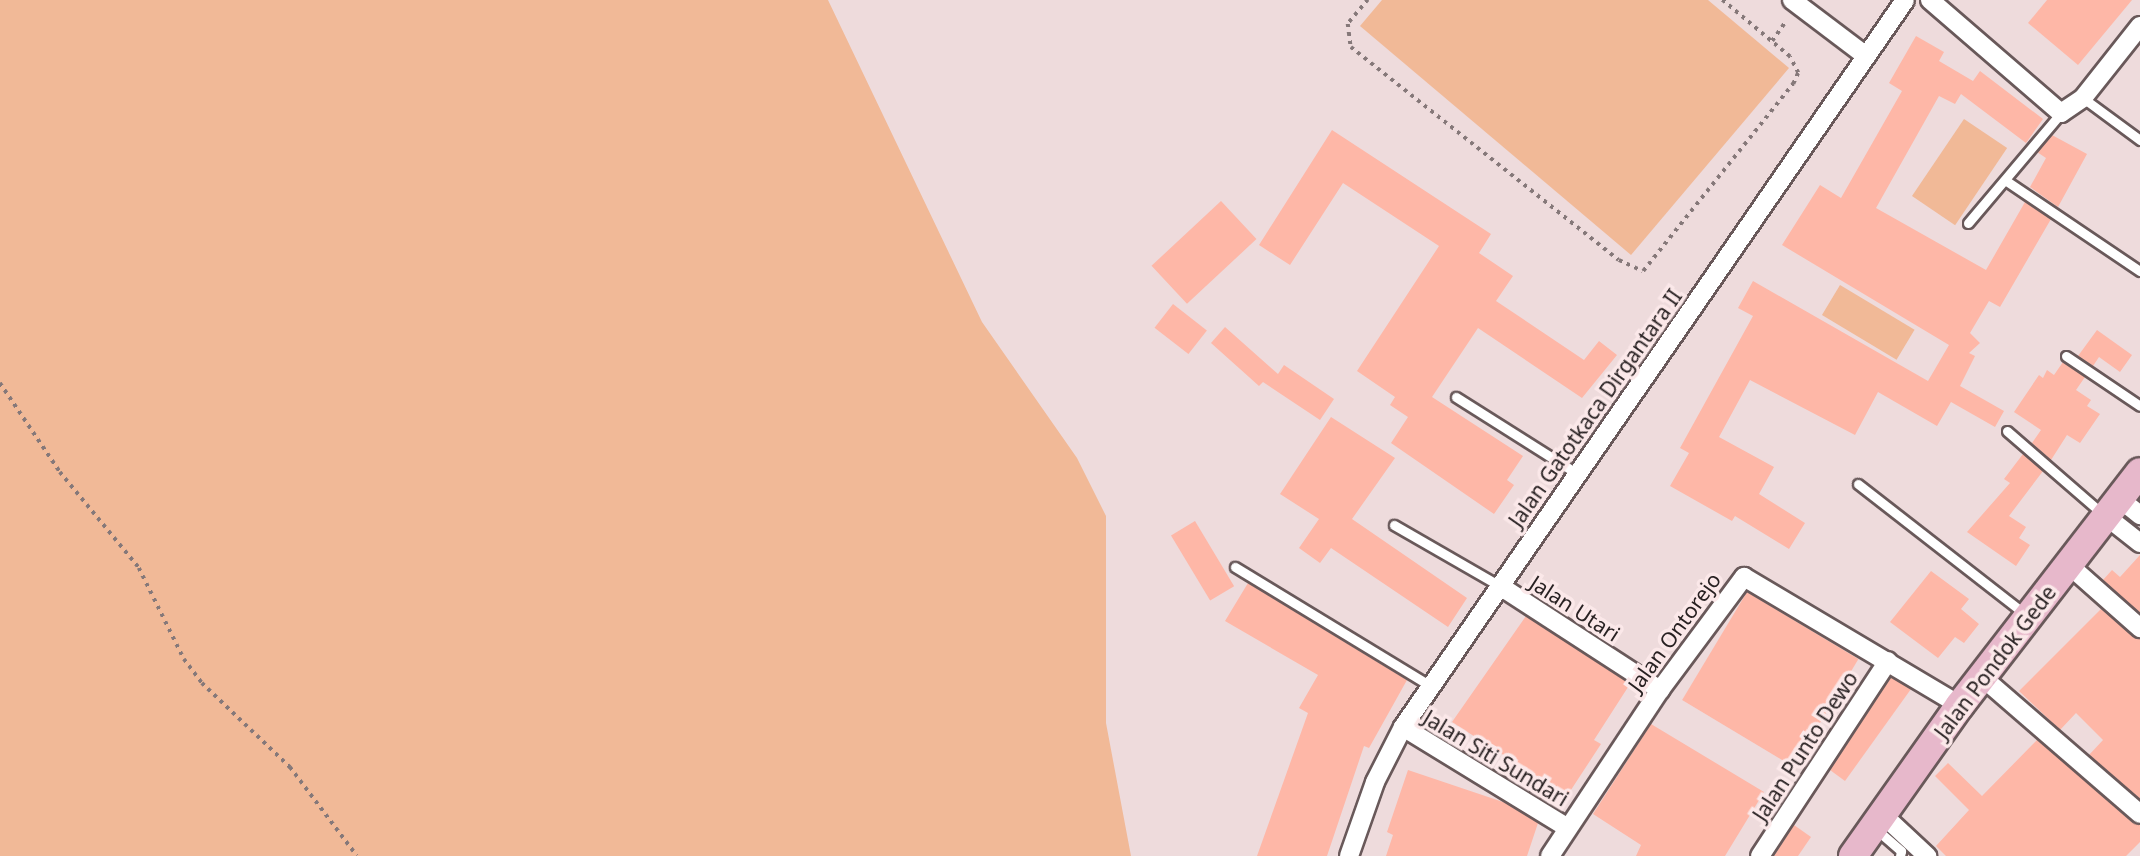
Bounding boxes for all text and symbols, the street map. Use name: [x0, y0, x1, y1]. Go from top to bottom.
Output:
street label: Jalan Gatotkaca Dirgantara II: [1503, 284, 1687, 532]
street label: Jalan Ontorejo: [1622, 568, 1726, 696]
street label: Jalan Utari: [1525, 570, 1625, 646]
street label: Jalan Pondok Gede: [1929, 580, 2061, 744]
street label: Jalan Punto Dewo: [1747, 666, 1863, 826]
street label: Jalan Siti Sundari: [1419, 705, 1573, 811]

